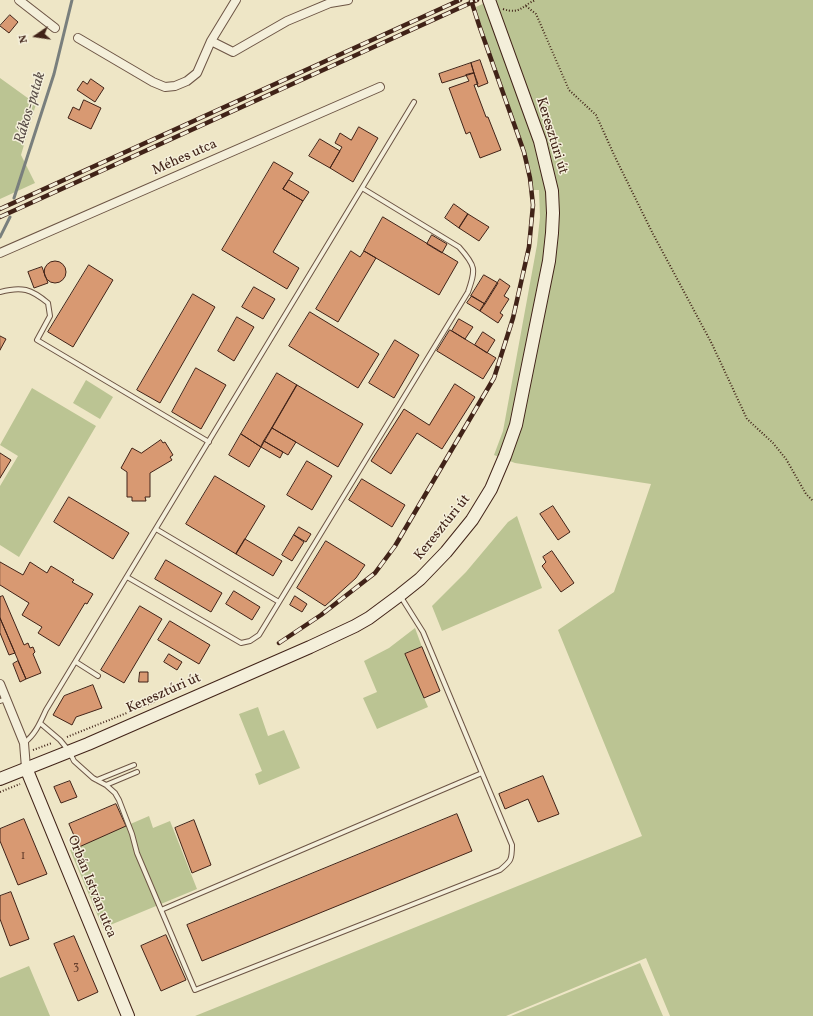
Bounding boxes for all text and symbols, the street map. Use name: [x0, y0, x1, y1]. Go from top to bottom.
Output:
north arrow: [16, 16, 56, 56]
text: N: [16, 33, 32, 44]
water label: Rákos-patak: [12, 70, 50, 146]
street label: Keresztúri út: [531, 95, 571, 177]
street label: Méhes utca: [150, 136, 220, 180]
street label: Keresztúri út: [411, 492, 475, 564]
street label: Keresztúri út: [124, 670, 204, 718]
street label: Orbán István utca: [63, 833, 119, 941]
house number: 1: [21, 850, 25, 864]
house number: 3: [73, 961, 79, 975]

